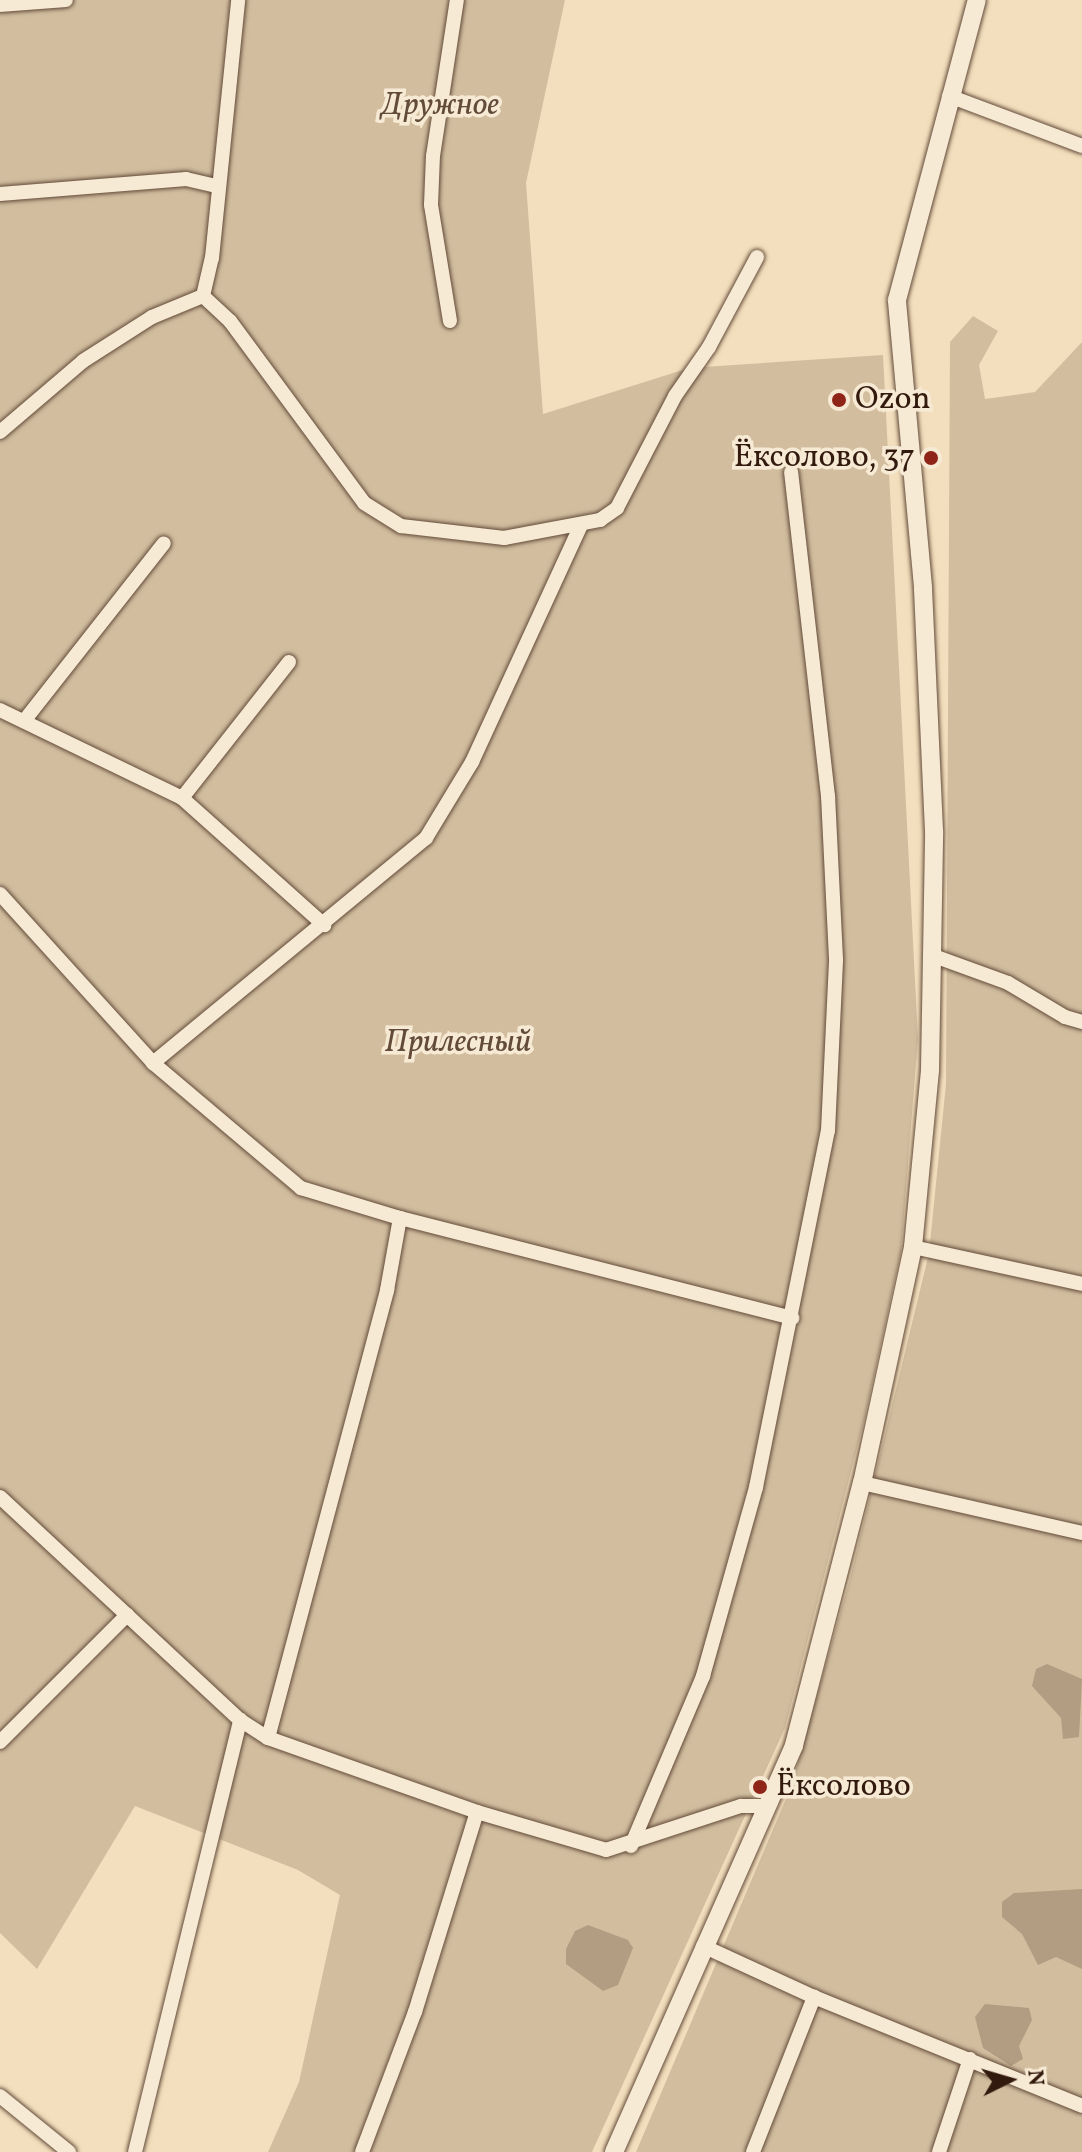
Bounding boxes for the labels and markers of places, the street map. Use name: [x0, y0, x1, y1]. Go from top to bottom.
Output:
place label: Ozon: [855, 381, 931, 419]
marker: Ozon: [830, 391, 848, 409]
place label: Ёксолово, 37: [734, 439, 915, 477]
marker: Ёксолово, 37: [922, 449, 940, 467]
place label: Ёксолово: [776, 1768, 911, 1806]
marker: Ёксолово: [751, 1778, 769, 1796]

